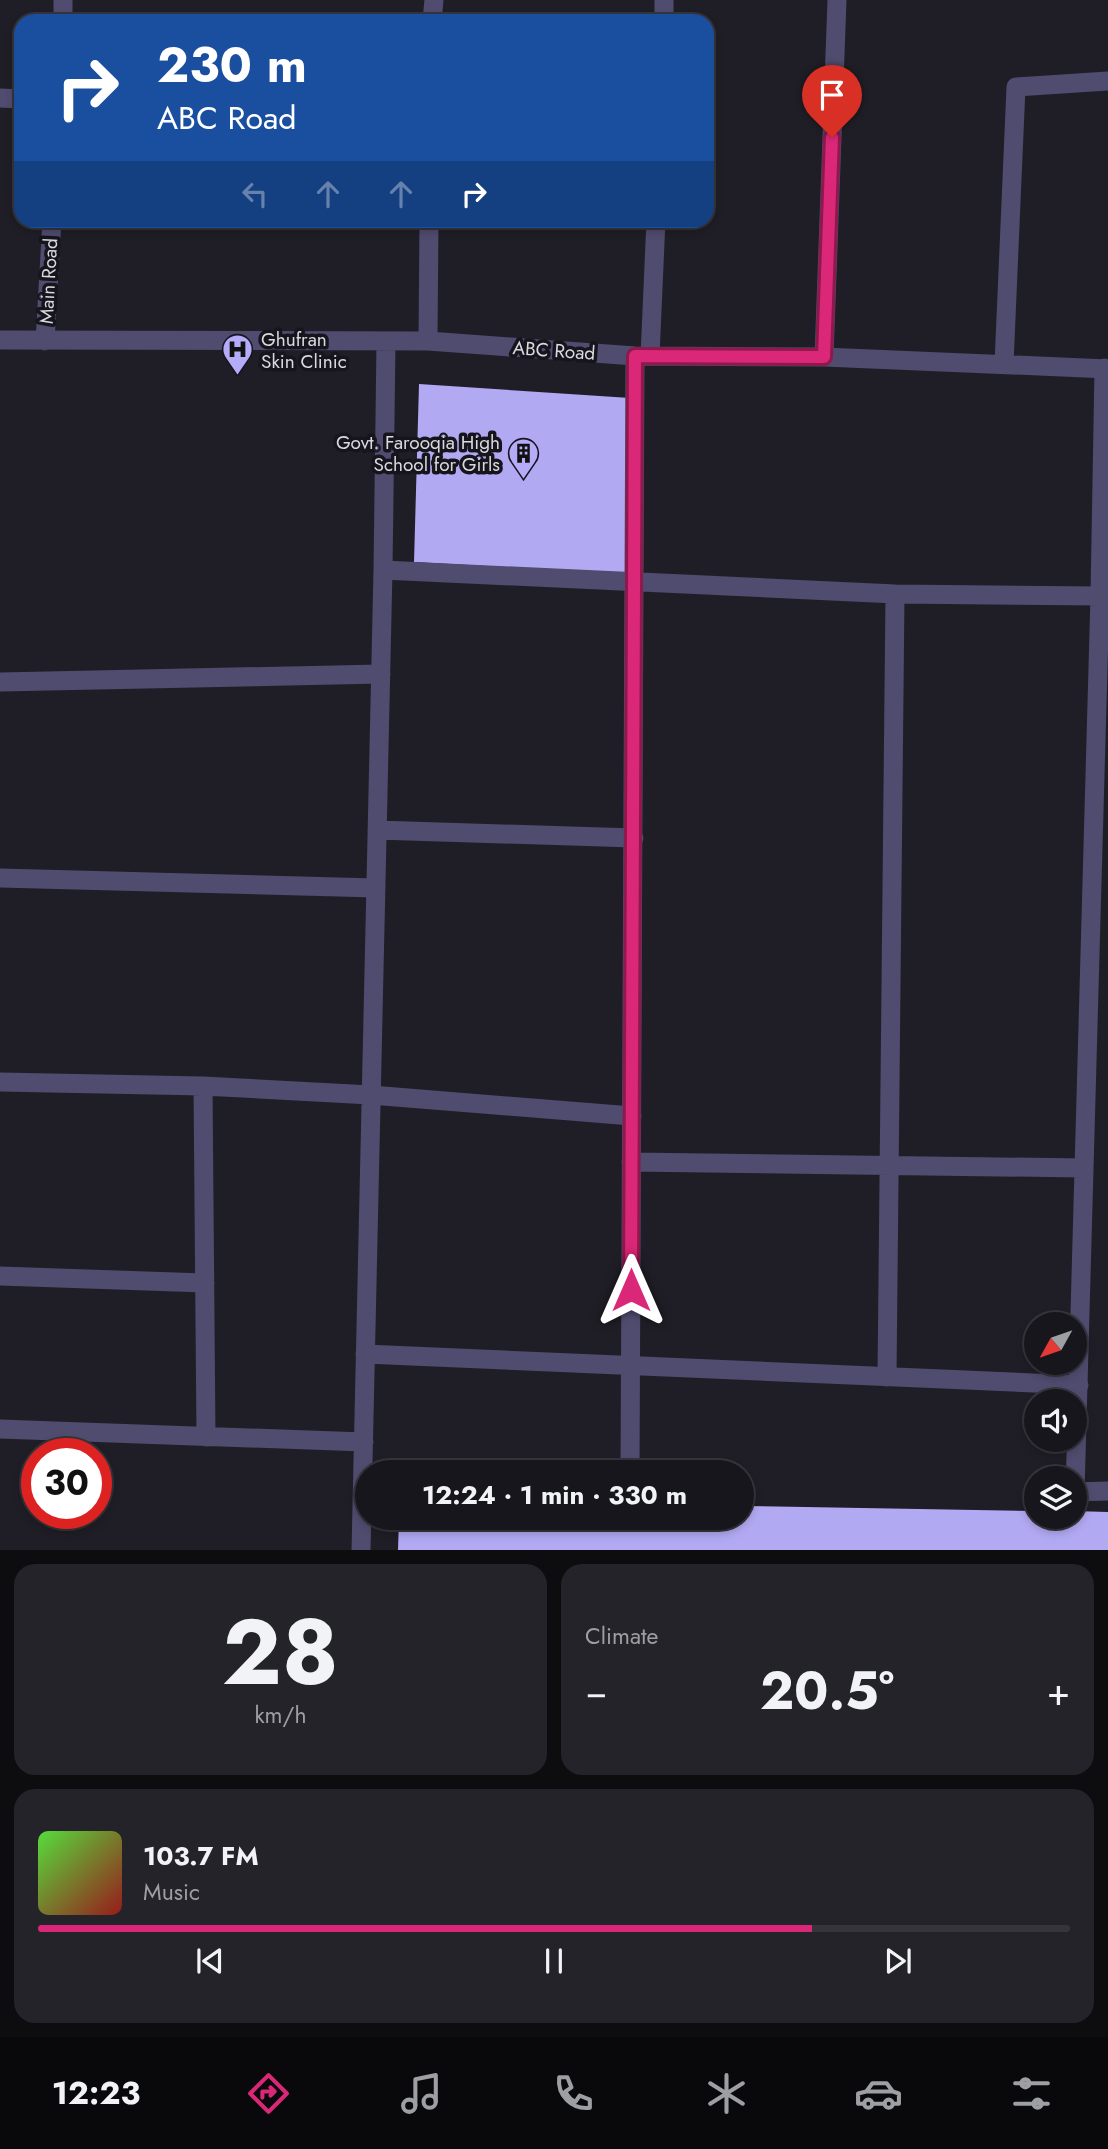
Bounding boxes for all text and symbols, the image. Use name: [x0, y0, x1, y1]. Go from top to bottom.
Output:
text: 230 m: [157, 30, 307, 100]
icon: right: [42, 42, 133, 133]
pin: [802, 65, 862, 137]
icon: arrive: [813, 76, 851, 114]
text: ABC Road: [157, 95, 297, 141]
icon: left: [236, 175, 274, 213]
icon: ahead: [309, 175, 347, 213]
icon: ahead: [382, 175, 420, 213]
icon: right: [455, 175, 493, 213]
street label: Main Road: [33, 237, 64, 325]
place label: Ghufran Skin Clinic: [261, 326, 347, 375]
hospital icon: Ghufran Skin Clinic: [221, 333, 255, 377]
street label: ABC Road: [512, 334, 596, 367]
place label: Govt. Farooqia High School for Girls: [336, 429, 500, 478]
building icon: Govt. Farooqia High School for Girls: [506, 436, 540, 480]
position arrow: [594, 1253, 668, 1327]
north arrow: [1024, 1312, 1087, 1376]
map controls: [1024, 1312, 1087, 1529]
button: sound: [1024, 1389, 1087, 1452]
speed limit sign: 30: [21, 1438, 112, 1529]
button: layers: [1024, 1466, 1087, 1529]
text: 12:24 · 1 min · 330 m: [422, 1476, 687, 1514]
text: 28: [222, 1587, 339, 1718]
text: Climate: [585, 1619, 658, 1653]
text: 20.5°: [760, 1653, 894, 1729]
text: −: [585, 1664, 607, 1719]
text: +: [1047, 1664, 1070, 1719]
text: km/h: [255, 1698, 306, 1732]
text: 103.7 FM: [143, 1837, 259, 1875]
text: Music: [143, 1875, 200, 1909]
icon: previous: [191, 1942, 229, 1980]
icon: pause: [535, 1942, 573, 1980]
icon: next: [879, 1942, 917, 1980]
icon: directions: [244, 2069, 293, 2118]
icon: music: [397, 2069, 446, 2118]
icon: phone: [549, 2069, 598, 2118]
icon: climate: [702, 2069, 751, 2118]
icon: car: [854, 2069, 903, 2118]
icon: filters: [1007, 2069, 1056, 2118]
text: 12:23: [52, 2070, 140, 2116]

